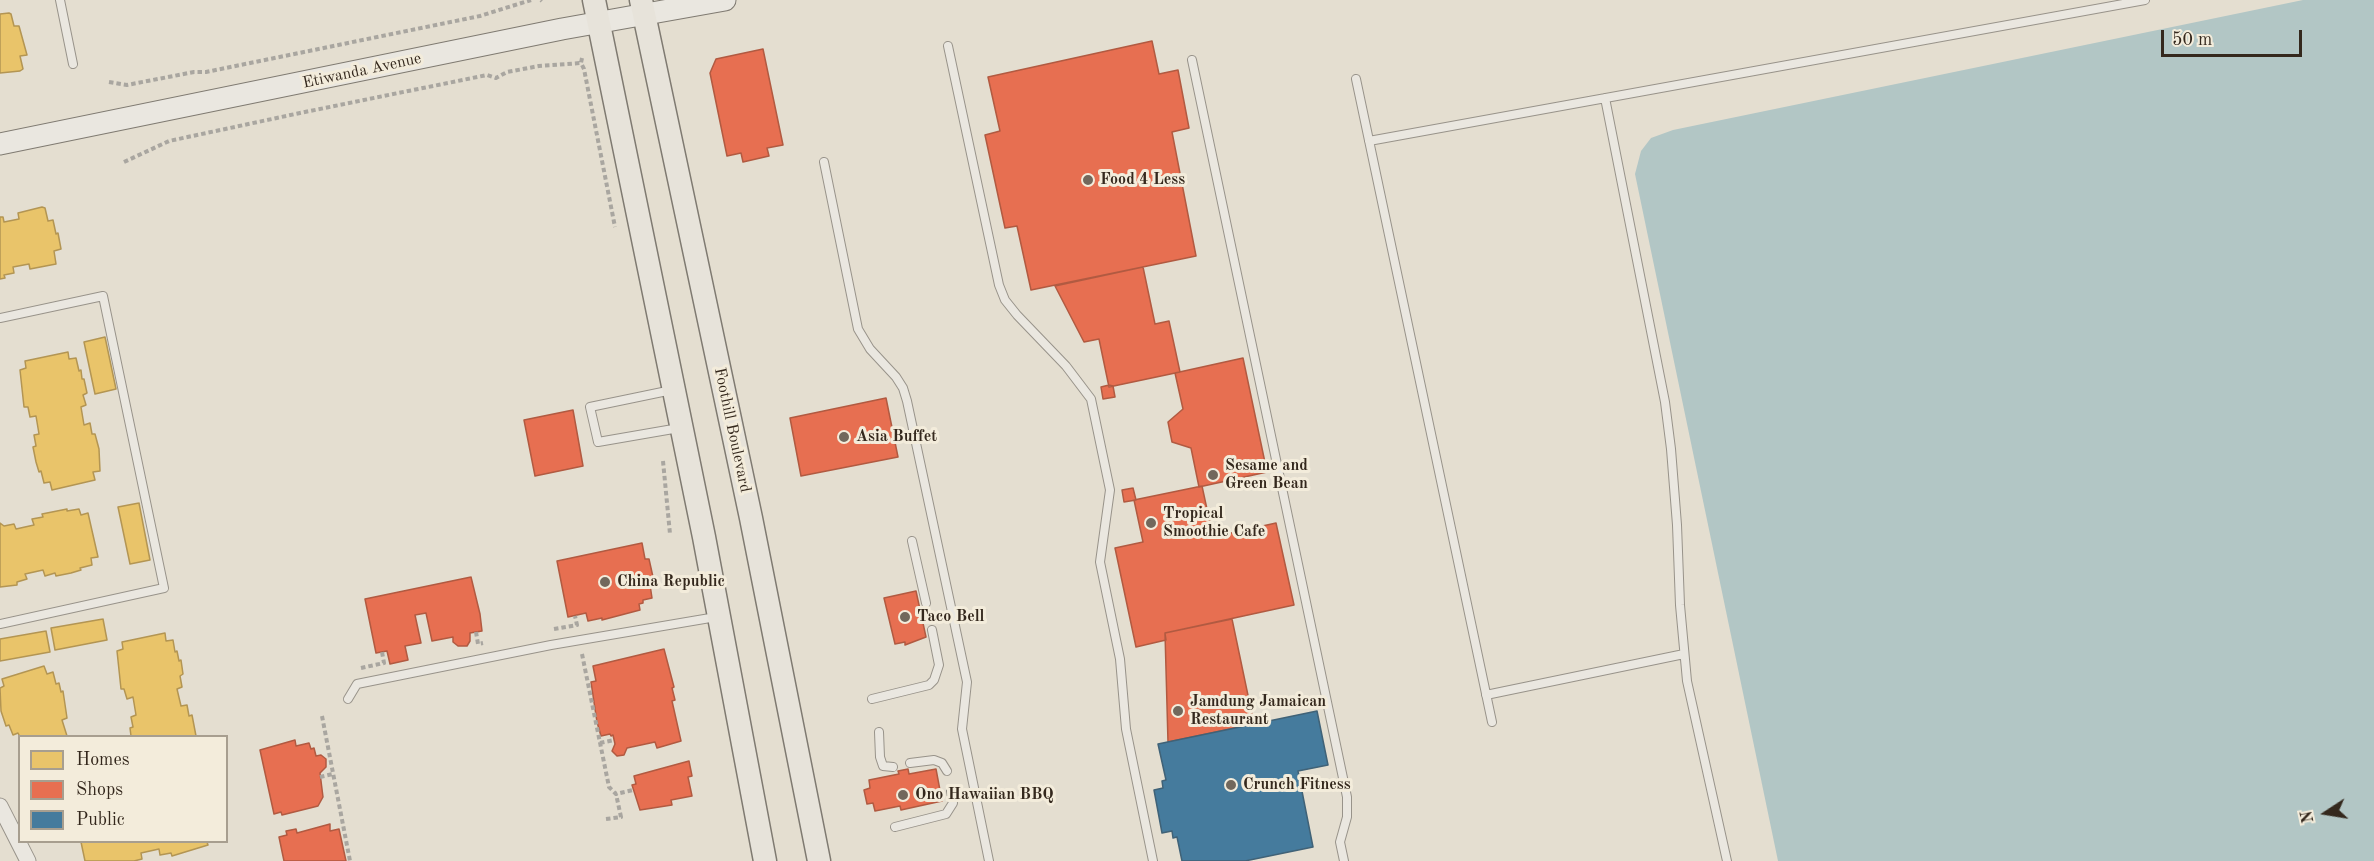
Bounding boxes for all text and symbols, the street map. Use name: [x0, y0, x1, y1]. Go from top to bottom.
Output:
scale bar: [2164, 18, 2305, 56]
text: 50 m: [2172, 31, 2212, 49]
street label: Etiwanda Avenue: [301, 49, 423, 93]
place label: Food 4 Less: [1100, 170, 1185, 190]
marker: Food 4 Less: [1081, 173, 1095, 187]
street label: Foothill Boulevard: [709, 366, 755, 494]
place label: Asia Buffet: [856, 427, 937, 447]
marker: Asia Buffet: [837, 430, 851, 444]
place label: Sesame and Green Bean: [1225, 456, 1308, 494]
marker: Sesame and Green Bean: [1206, 468, 1220, 482]
place label: Tropical Smoothie Cafe: [1163, 504, 1265, 542]
marker: Tropical Smoothie Cafe: [1144, 516, 1158, 530]
place label: China Republic: [617, 572, 725, 592]
marker: China Republic: [598, 575, 612, 589]
place label: Taco Bell: [917, 607, 985, 627]
marker: Taco Bell: [898, 610, 912, 624]
place label: Jamdung Jamaican Restaurant: [1190, 692, 1326, 730]
marker: Jamdung Jamaican Restaurant: [1171, 704, 1185, 718]
legend: [18, 735, 228, 843]
text: Homes: [76, 751, 130, 769]
place label: Crunch Fitness: [1243, 775, 1351, 795]
marker: Crunch Fitness: [1224, 778, 1238, 792]
text: Shops: [76, 781, 123, 799]
north arrow: [2296, 783, 2356, 843]
place label: Ono Hawaiian BBQ: [915, 785, 1054, 805]
marker: Ono Hawaiian BBQ: [896, 788, 910, 802]
text: N: [2299, 809, 2317, 824]
text: Public: [76, 811, 125, 829]

